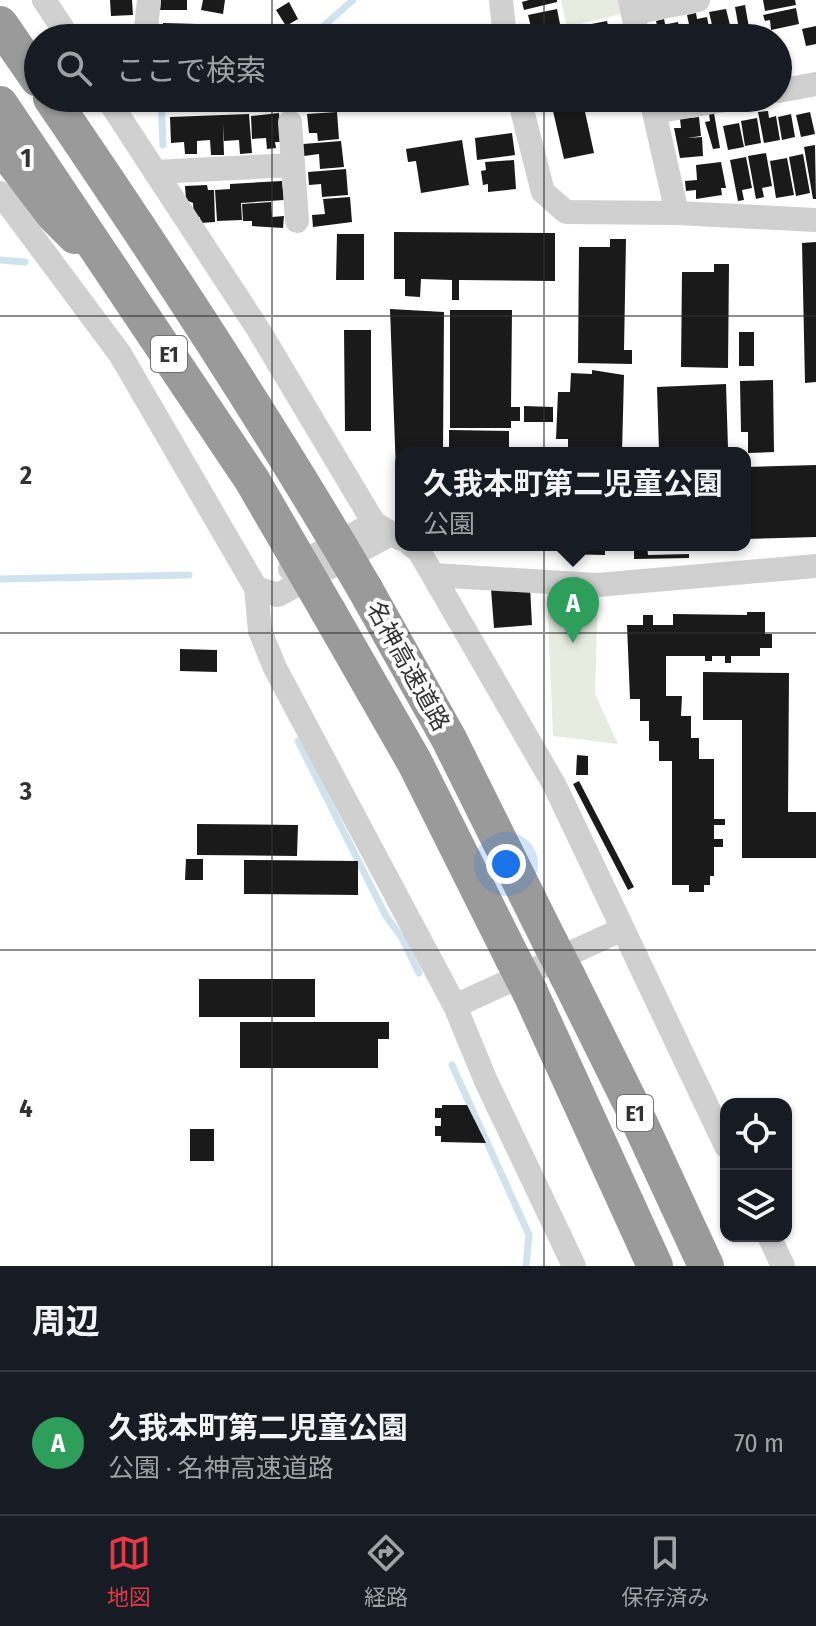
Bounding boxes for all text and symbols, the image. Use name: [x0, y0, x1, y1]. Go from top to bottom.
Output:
search box: [24, 24, 792, 112]
icon: search: [52, 46, 96, 90]
text: ここで検索: [116, 53, 266, 89]
text: 1: [21, 143, 32, 174]
road number: E1: [151, 336, 187, 372]
popup: [395, 447, 751, 551]
text: 2: [19, 460, 32, 491]
text: 久我本町第二児童公園: [423, 466, 723, 502]
text: 公園: [423, 509, 475, 540]
pin: A: [547, 577, 599, 643]
street label: 名神高速道路: [361, 596, 455, 736]
text: 3: [19, 776, 32, 807]
your location: [486, 844, 526, 884]
text: 4: [19, 1093, 33, 1124]
road number: E1: [617, 1095, 653, 1131]
map controls: [720, 1098, 792, 1242]
button: locate: [720, 1098, 792, 1170]
button: layers: [720, 1170, 792, 1242]
text: 周辺: [32, 1301, 100, 1342]
text: 久我本町第二児童公園: [108, 1410, 408, 1446]
text: A: [51, 1428, 65, 1459]
text: 70 m: [734, 1428, 784, 1459]
text: 公園 · 名神高速道路: [108, 1453, 334, 1484]
tab: 地図: [107, 1531, 151, 1611]
tab: 経路: [364, 1531, 408, 1611]
tab: 保存済み: [621, 1531, 709, 1611]

